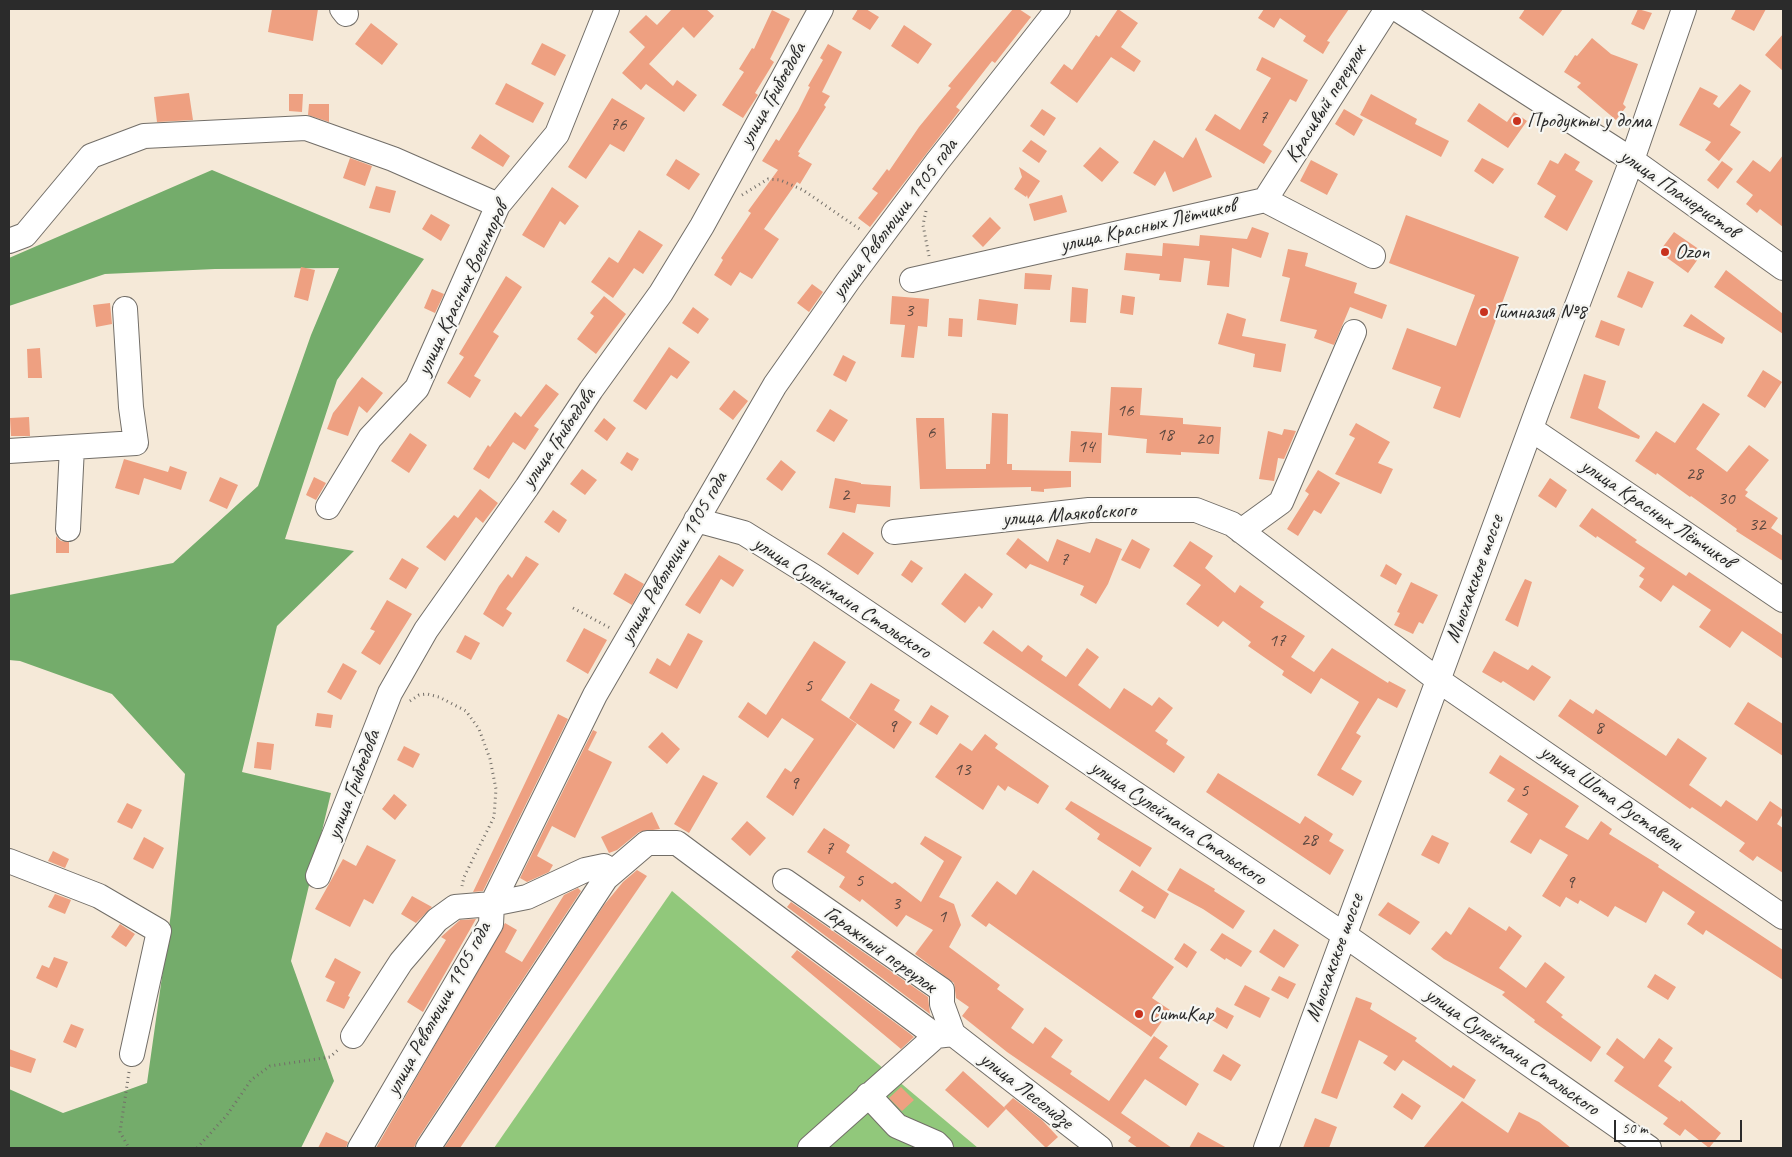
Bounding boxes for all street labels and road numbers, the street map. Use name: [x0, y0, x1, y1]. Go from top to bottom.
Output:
street label: улица Грибоедова: [734, 38, 812, 152]
street label: Красивый переулок: [1280, 40, 1372, 168]
street label: улица Революции 1905 года: [826, 134, 964, 304]
street label: улица Планеристов: [1615, 144, 1743, 244]
street label: улица Красных Лётчиков: [1058, 194, 1238, 258]
street label: улица Красных Военморов: [412, 198, 514, 380]
street label: улица Грибоедова: [516, 383, 602, 493]
street label: улица Красных Лётчиков: [1576, 453, 1738, 575]
street label: улица Революции 1905 года: [615, 468, 733, 648]
street label: улица Маяковского: [1001, 498, 1137, 532]
street label: Мысхакское шоссе: [1440, 512, 1510, 646]
street label: улица Сулеймана Стальского: [748, 531, 936, 665]
street label: улица Грибоедова: [322, 727, 386, 843]
street label: улица Шота Руставели: [1535, 739, 1687, 857]
street label: улица Сулеймана Стальского: [1085, 755, 1271, 891]
street label: Мысхакское шоссе: [1300, 891, 1370, 1025]
street label: Гаражный переулок: [819, 901, 941, 999]
street label: улица Революции 1905 года: [381, 918, 497, 1100]
street label: улица Сулеймана Стальского: [1420, 982, 1604, 1122]
street label: улица Леселидзе: [974, 1047, 1078, 1135]

